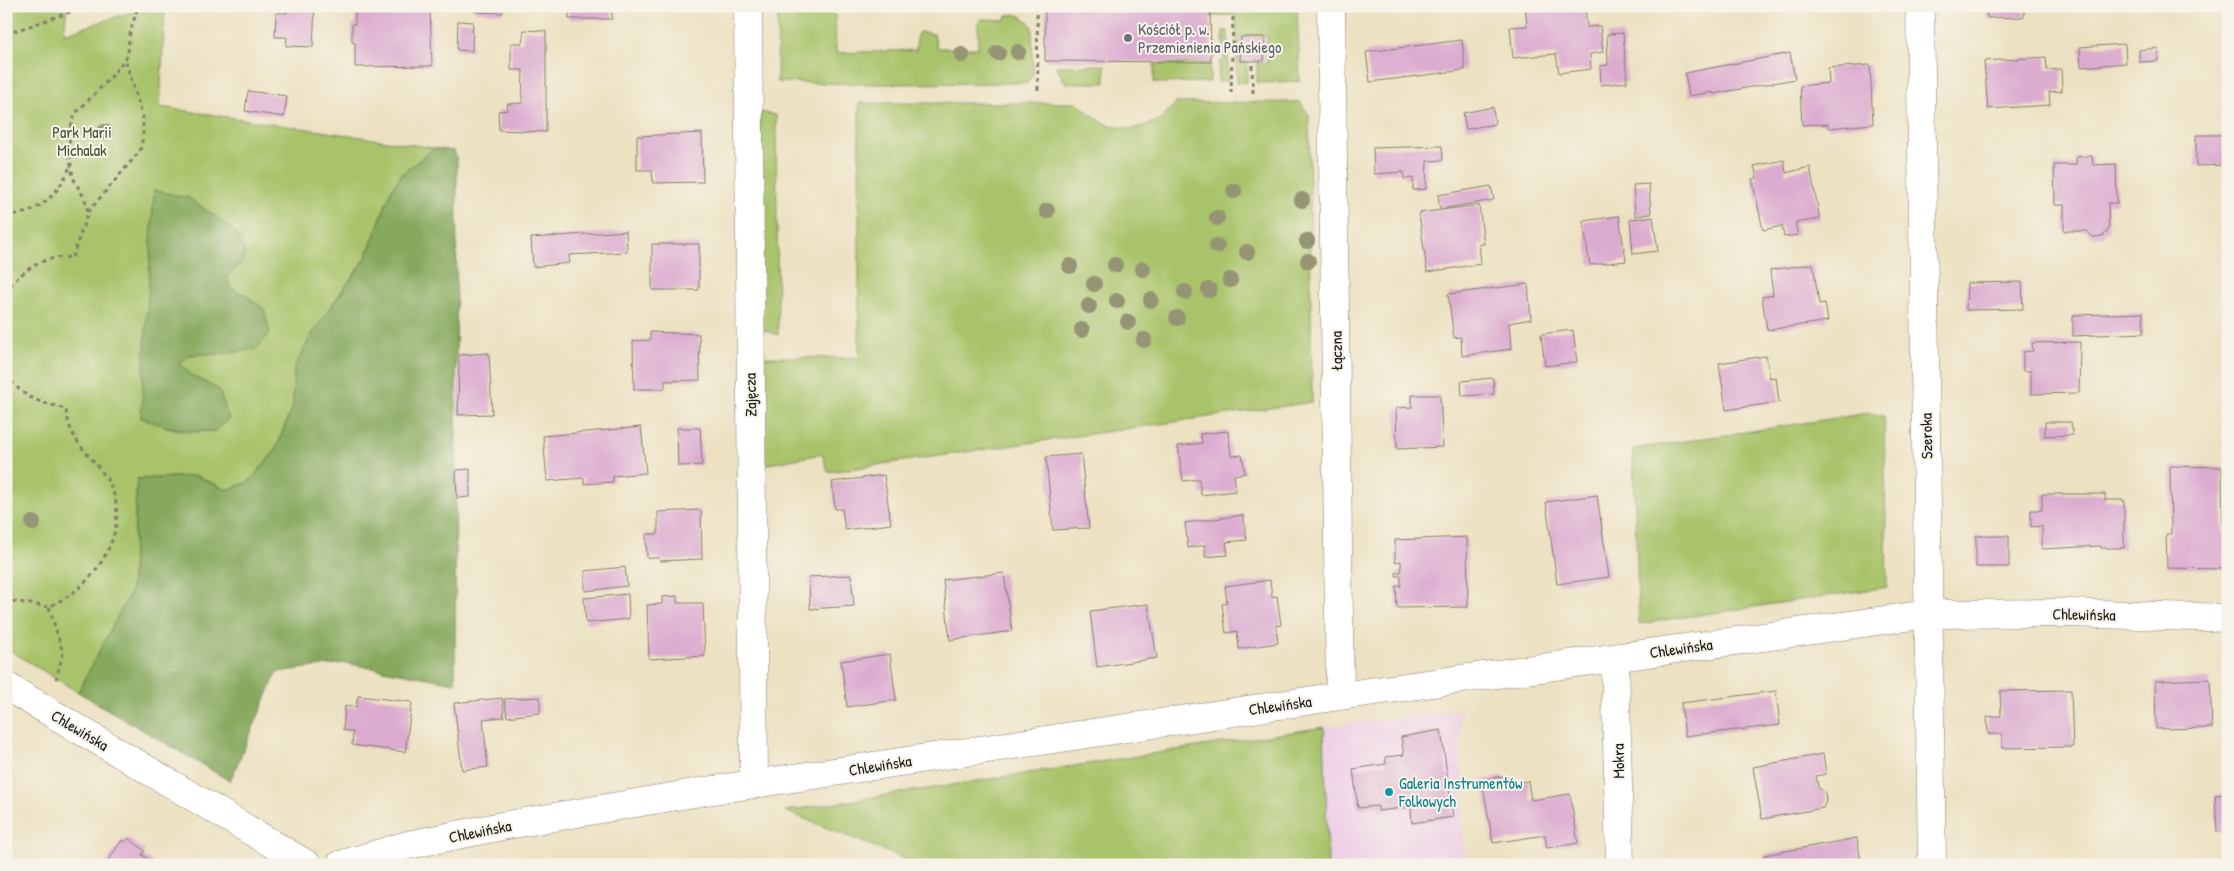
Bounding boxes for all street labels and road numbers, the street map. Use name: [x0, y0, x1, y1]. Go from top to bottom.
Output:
street label: Łączna: [1325, 331, 1347, 371]
street label: Zajęcza: [739, 373, 761, 417]
street label: Szeroka: [1915, 413, 1937, 459]
street label: Chlewińska: [2052, 602, 2116, 626]
street label: Chlewińska: [1648, 633, 1714, 663]
street label: Chlewińska: [1247, 690, 1313, 720]
street label: Chlewińska: [47, 704, 113, 756]
street label: Mokra: [1607, 743, 1629, 779]
street label: Chlewińska: [847, 749, 913, 781]
street label: Chlewińska: [447, 814, 513, 848]

